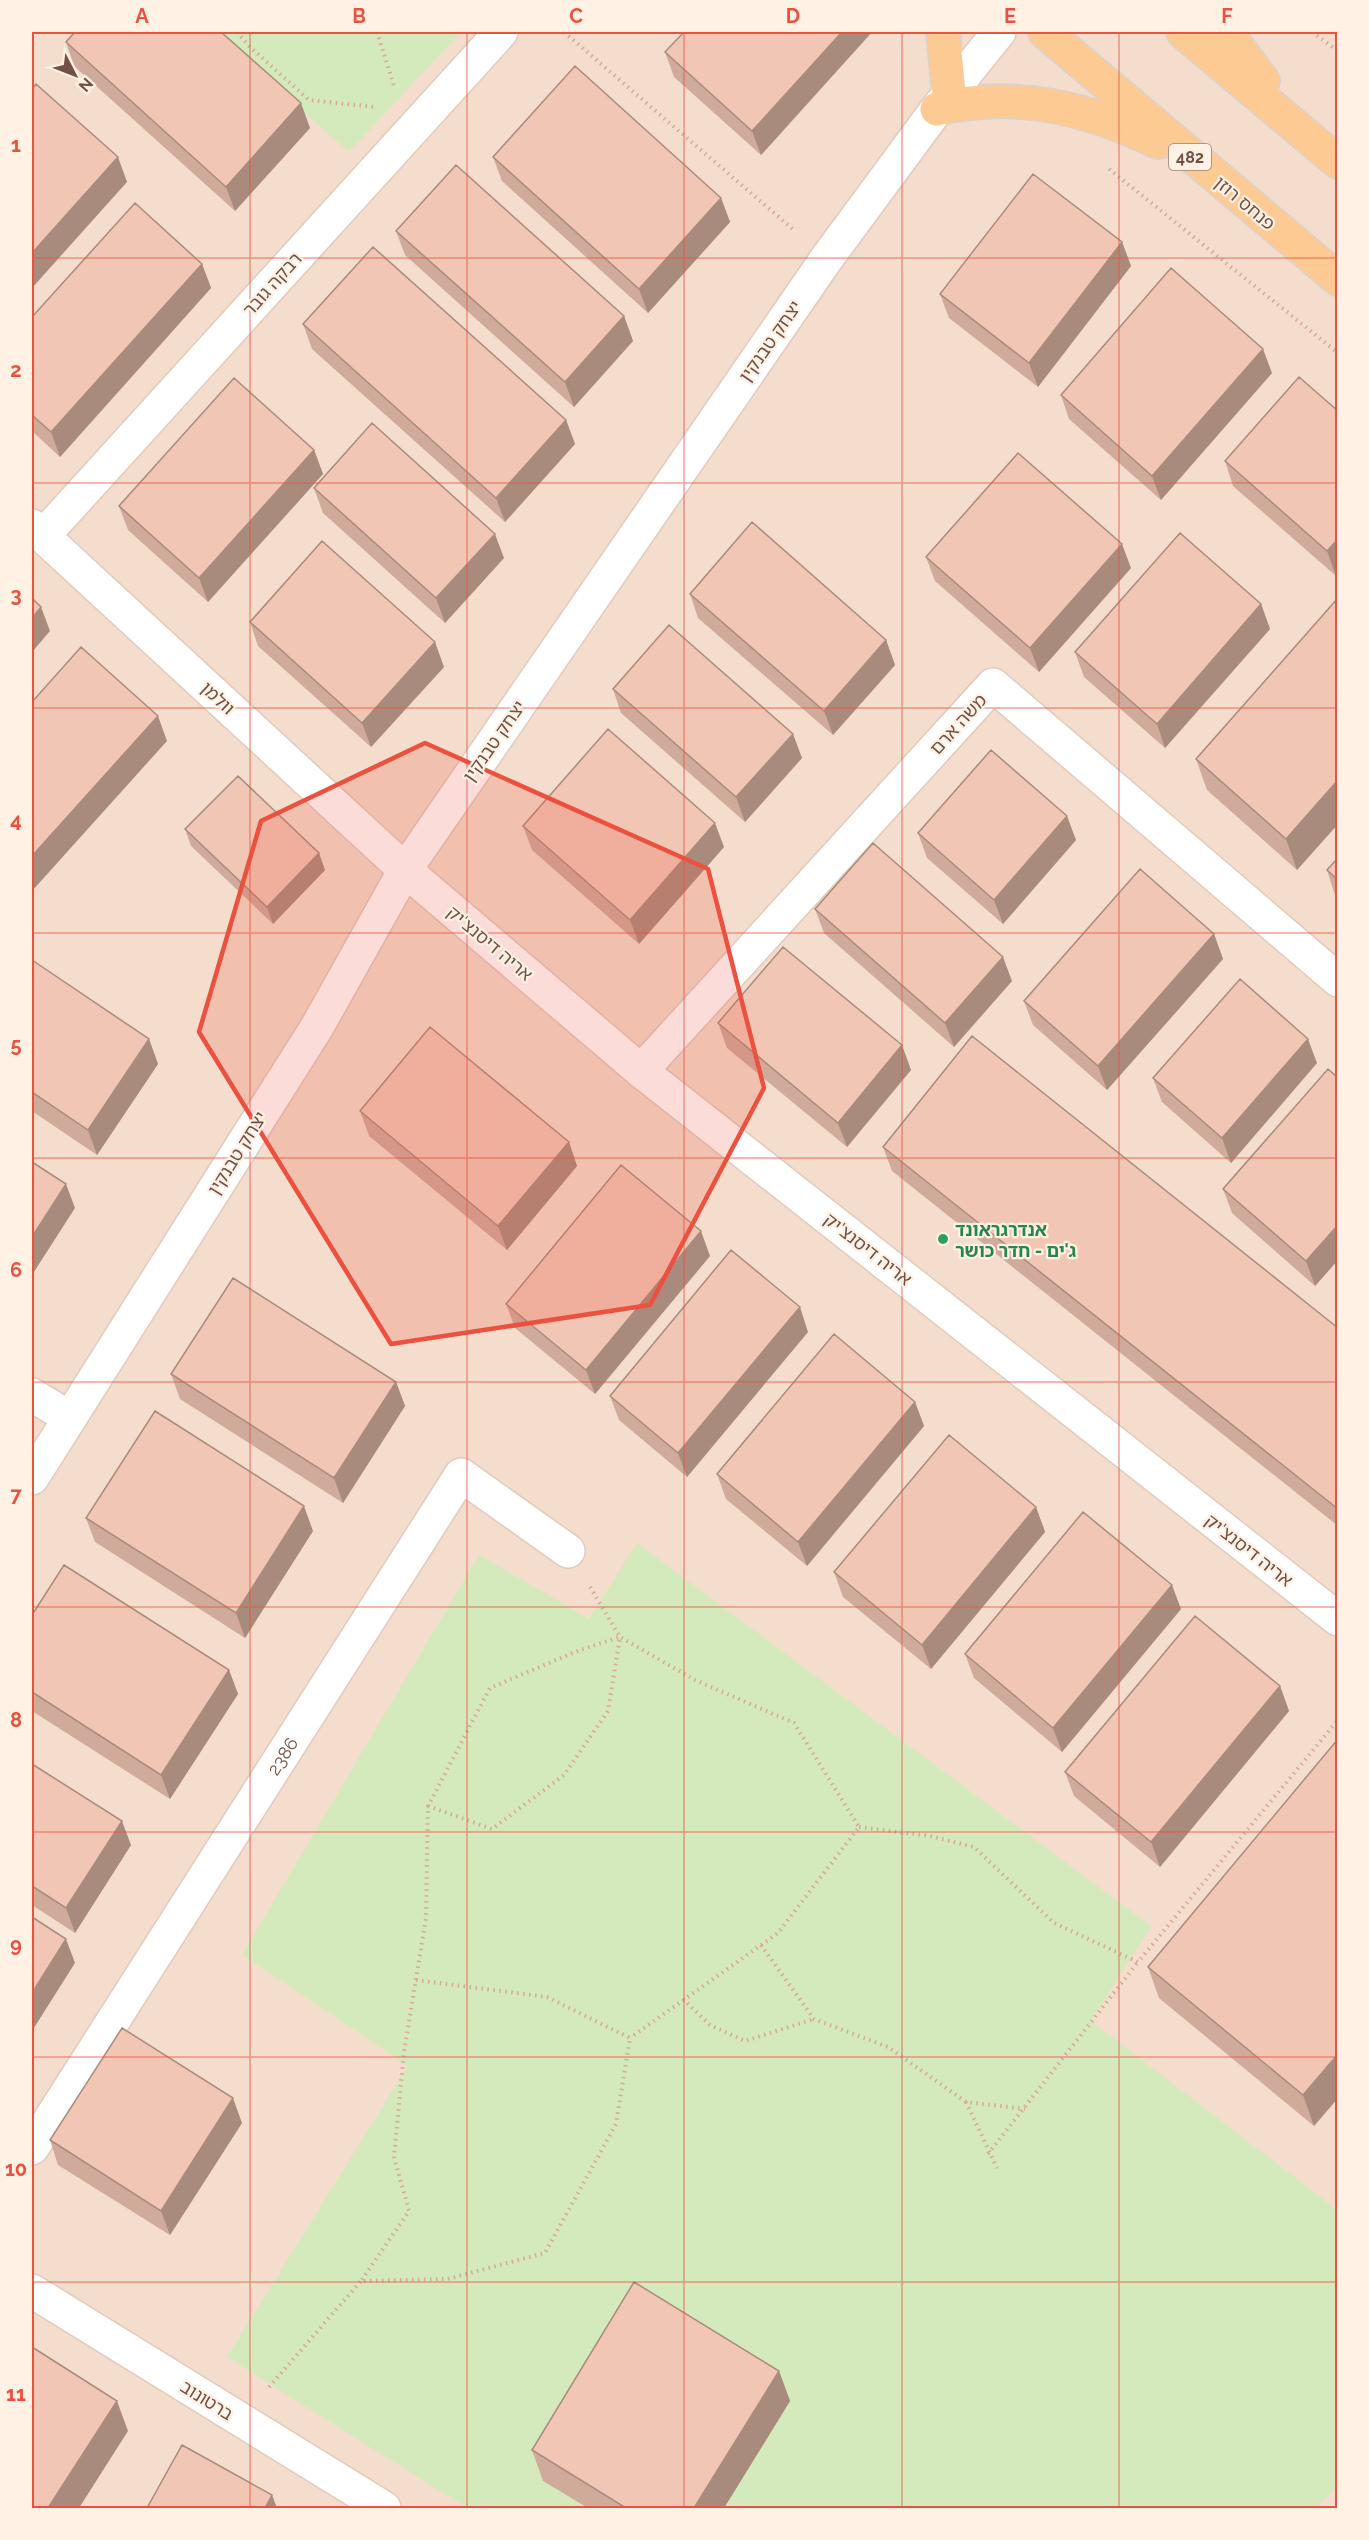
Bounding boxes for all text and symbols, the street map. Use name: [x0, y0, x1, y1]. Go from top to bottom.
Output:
text: A: [135, 4, 149, 28]
text: B: [352, 4, 366, 28]
text: C: [569, 4, 583, 28]
text: D: [786, 4, 800, 28]
text: E: [1004, 4, 1016, 28]
text: F: [1221, 4, 1233, 28]
north arrow: [45, 45, 105, 105]
text: N: [75, 74, 97, 96]
text: 1: [11, 133, 21, 157]
road number: 482: [1169, 144, 1211, 170]
street label: פנחס רוזן: [1211, 172, 1279, 234]
street label: רבקה גובר: [238, 248, 306, 320]
street label: יצחק טבנקין: [734, 296, 806, 386]
text: 2: [10, 358, 22, 382]
text: 3: [10, 583, 22, 607]
street label: וולמן: [197, 677, 239, 719]
street label: משה ארם: [925, 689, 991, 759]
street label: יצחק טבנקין: [458, 696, 530, 786]
text: 4: [10, 808, 22, 832]
street label: אריה דיסנצ'יק: [443, 901, 537, 985]
text: 5: [10, 1033, 22, 1057]
street label: יצחק טבנקין: [203, 1108, 271, 1198]
street label: אריה דיסנצ'יק: [820, 1208, 916, 1290]
place label: אנדרגראונד ג'ים - חדר כושר: [955, 1219, 1076, 1261]
marker: אנדרגראונד ג'ים - חדר כושר: [936, 1232, 950, 1246]
text: 6: [10, 1258, 22, 1282]
text: 7: [10, 1483, 22, 1507]
street label: אריה דיסנצ'יק: [1201, 1509, 1297, 1591]
text: 8: [10, 1708, 22, 1732]
street label: 2386: [262, 1733, 302, 1779]
text: 9: [10, 1933, 22, 1957]
text: 10: [5, 2157, 27, 2181]
street label: ברטונוב: [177, 2376, 237, 2424]
text: 11: [6, 2382, 26, 2406]

